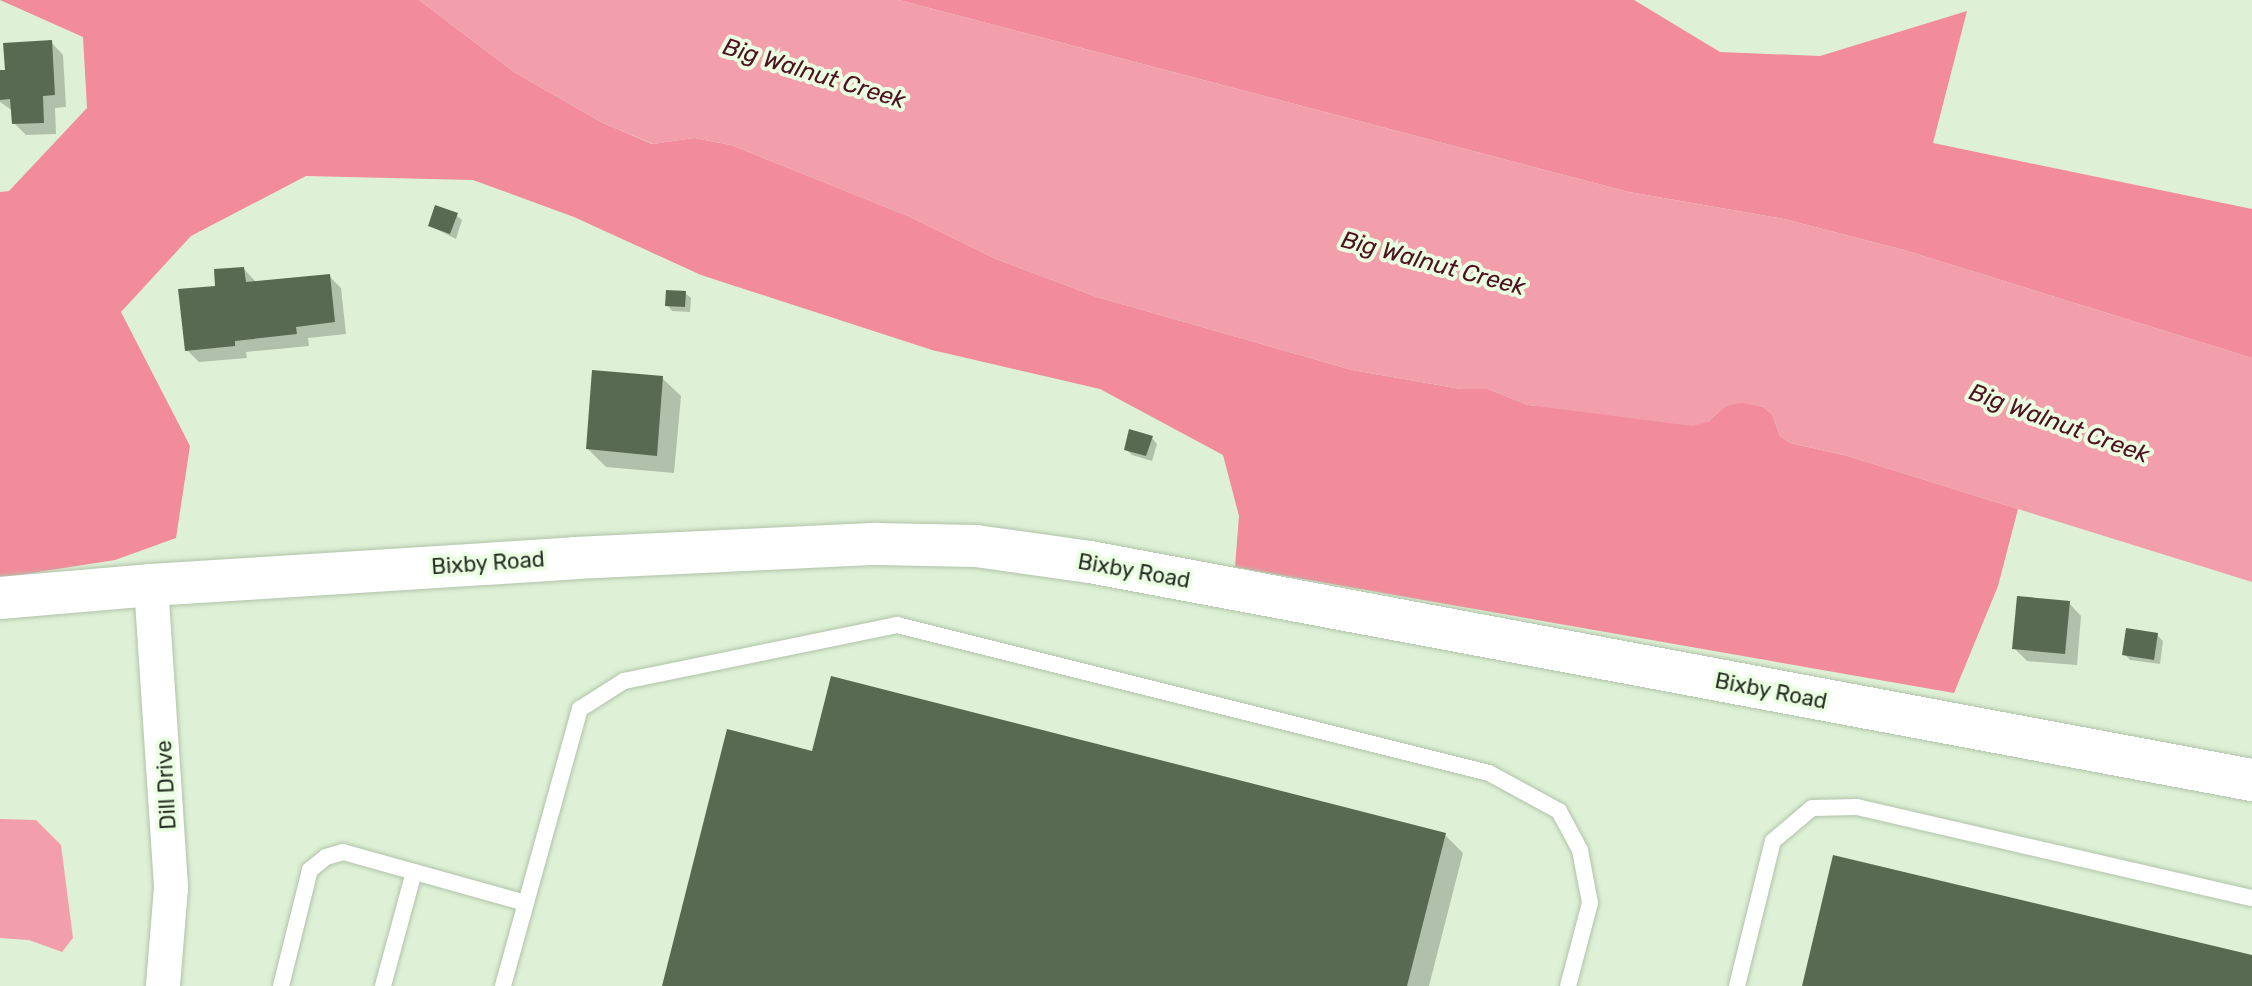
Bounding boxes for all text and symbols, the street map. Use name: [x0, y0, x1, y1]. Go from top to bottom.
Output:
water label: Big Walnut Creek: [719, 33, 909, 115]
water label: Big Walnut Creek: [1338, 226, 1528, 302]
water label: Big Walnut Creek: [1965, 378, 2153, 470]
street label: Bixby Road: [430, 546, 546, 580]
street label: Bixby Road: [1075, 548, 1193, 594]
street label: Bixby Road: [1712, 667, 1830, 715]
street label: Dill Drive: [150, 740, 182, 830]

